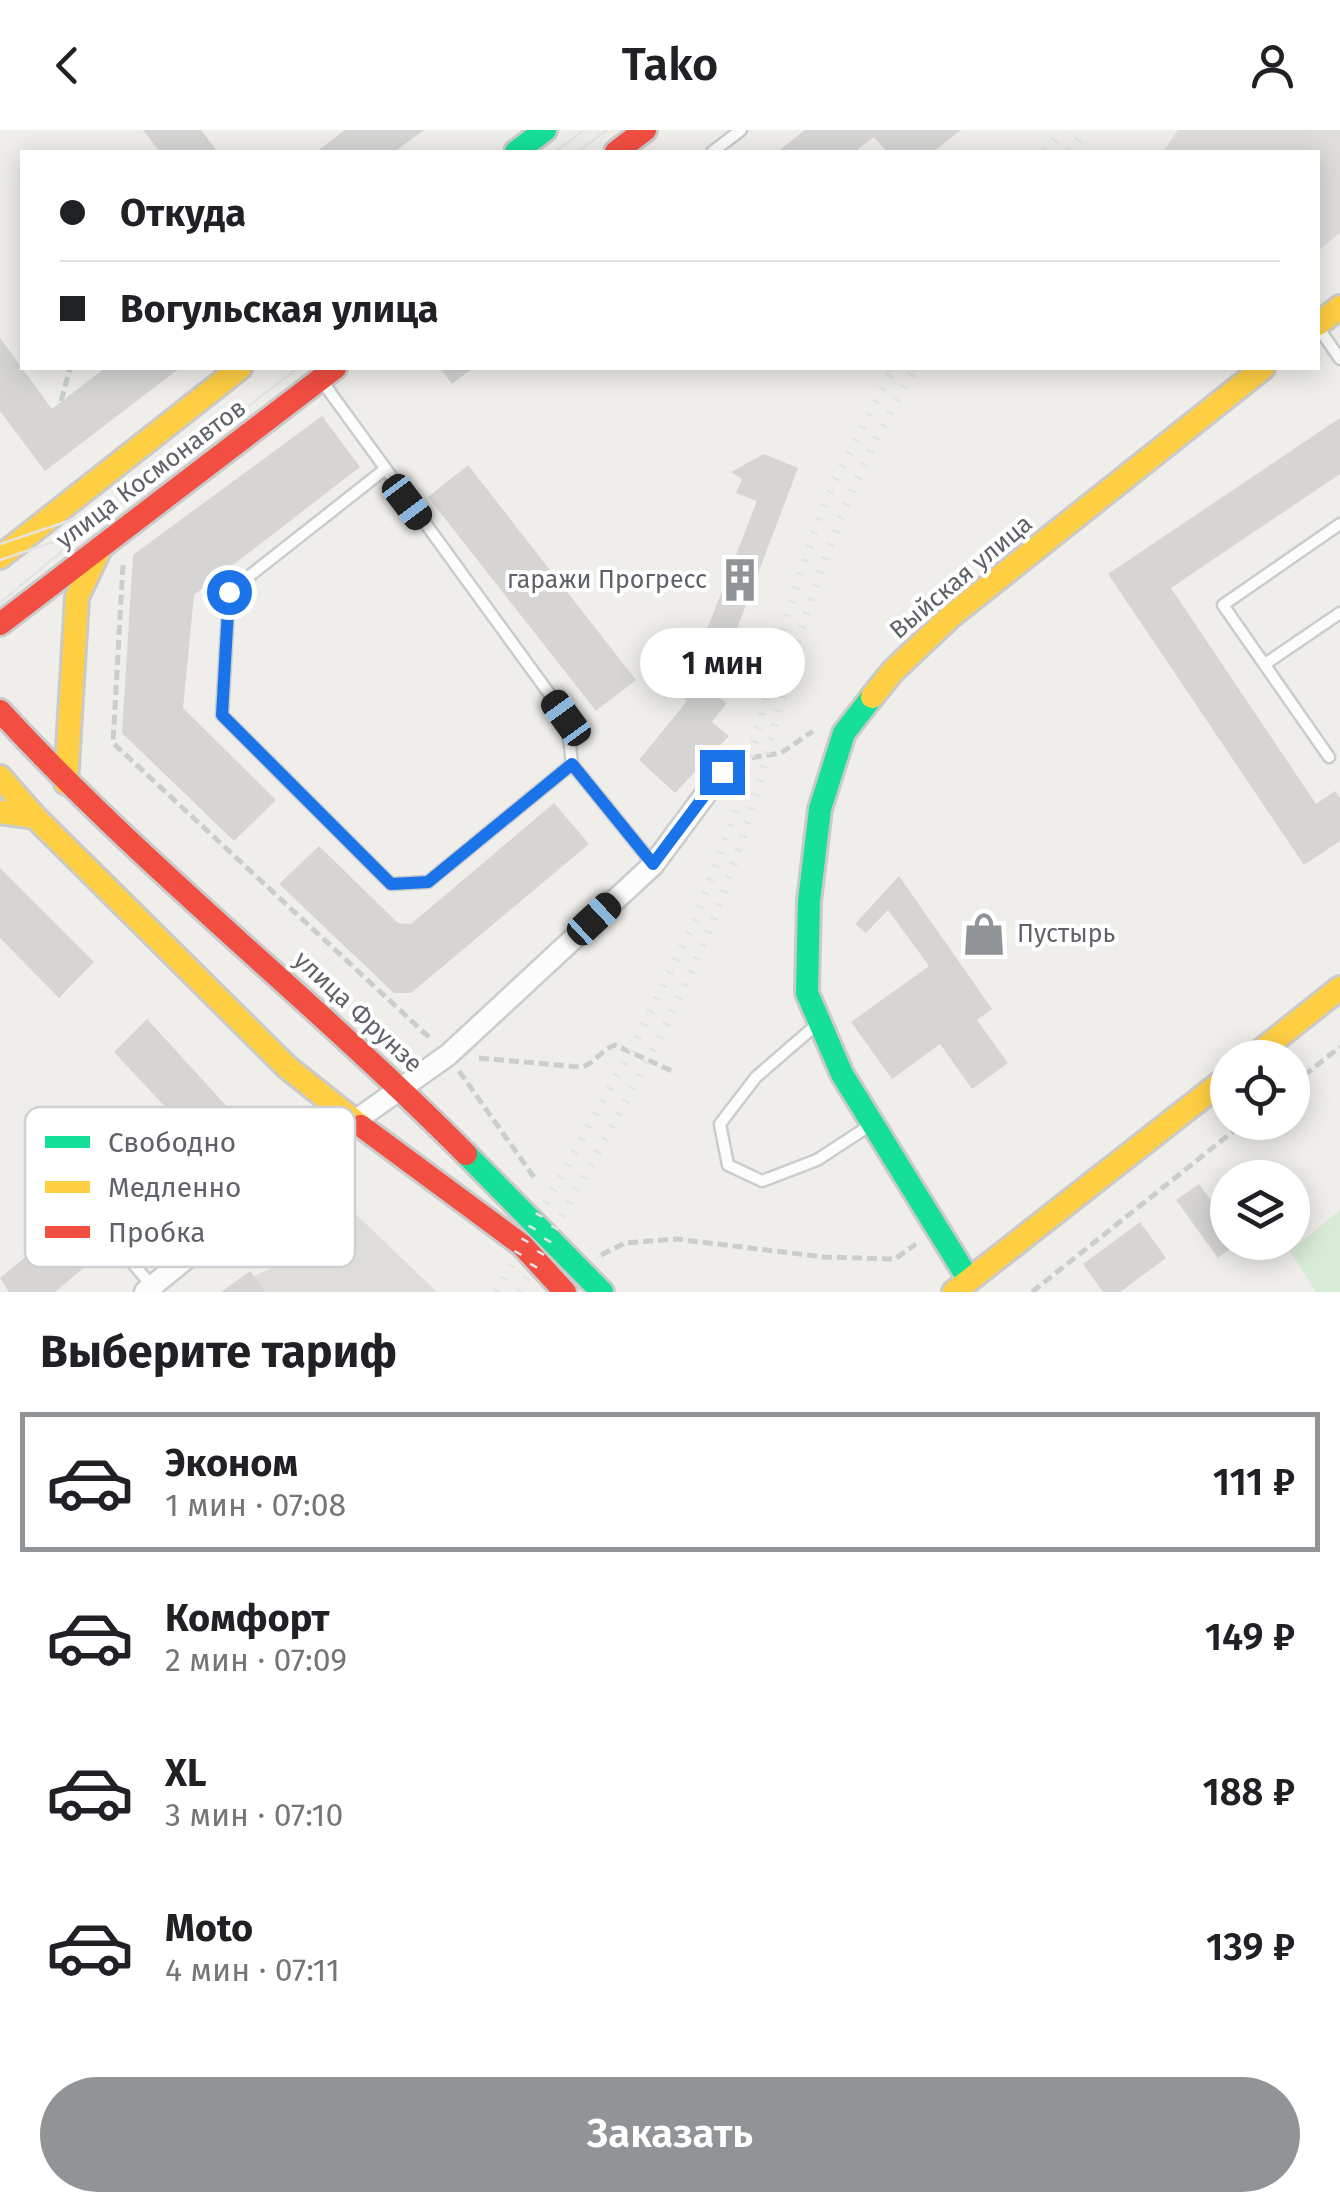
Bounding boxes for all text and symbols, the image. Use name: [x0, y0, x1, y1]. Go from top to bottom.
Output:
icon: back: [40, 38, 95, 93]
text: Tako: [622, 38, 718, 92]
icon: person: [1245, 38, 1300, 93]
text: Откуда: [120, 190, 246, 236]
text: Вогульская улица: [120, 286, 439, 332]
street label: улица Космонавтов: [50, 393, 252, 555]
car: [377, 469, 437, 535]
street label: Выйская улица: [884, 509, 1038, 645]
building icon: гаражи Прогресс: [716, 556, 764, 604]
place label: гаражи Прогресс: [507, 565, 707, 595]
route start: [207, 570, 252, 615]
callout: 1 мин: [640, 627, 804, 697]
text: 1 мин: [682, 644, 763, 682]
car: [536, 685, 596, 751]
route end: [700, 750, 745, 795]
car: [562, 888, 626, 950]
shop icon: Пустырь: [960, 910, 1008, 958]
place label: Пустырь: [1017, 919, 1116, 949]
street label: улица Фрунзе: [288, 945, 428, 1079]
map controls: [1210, 1040, 1310, 1260]
button: locate: [1210, 1040, 1310, 1140]
legend: [25, 1107, 355, 1267]
text: Свободно: [108, 1126, 236, 1159]
button: layers: [1210, 1160, 1310, 1260]
text: Медленно: [108, 1171, 241, 1204]
text: Пробка: [108, 1216, 205, 1249]
text: Выберите тариф: [40, 1325, 397, 1379]
icon: car: [45, 1437, 135, 1527]
text: Эконом: [165, 1440, 298, 1486]
text: 111 ₽: [1213, 1459, 1295, 1505]
text: 1 мин · 07:08: [165, 1486, 346, 1524]
icon: car: [45, 1592, 135, 1682]
text: Комфорт: [165, 1595, 329, 1641]
text: 149 ₽: [1205, 1614, 1295, 1660]
text: 2 мин · 07:09: [165, 1641, 347, 1679]
icon: car: [45, 1747, 135, 1837]
text: XL: [165, 1750, 207, 1796]
text: 188 ₽: [1202, 1769, 1295, 1815]
text: 3 мин · 07:10: [165, 1796, 343, 1834]
icon: car: [45, 1902, 135, 1992]
text: Moto: [165, 1905, 253, 1951]
text: 139 ₽: [1206, 1924, 1295, 1970]
text: 4 мин · 07:11: [165, 1951, 340, 1989]
button: Заказать: [40, 2077, 1300, 2192]

